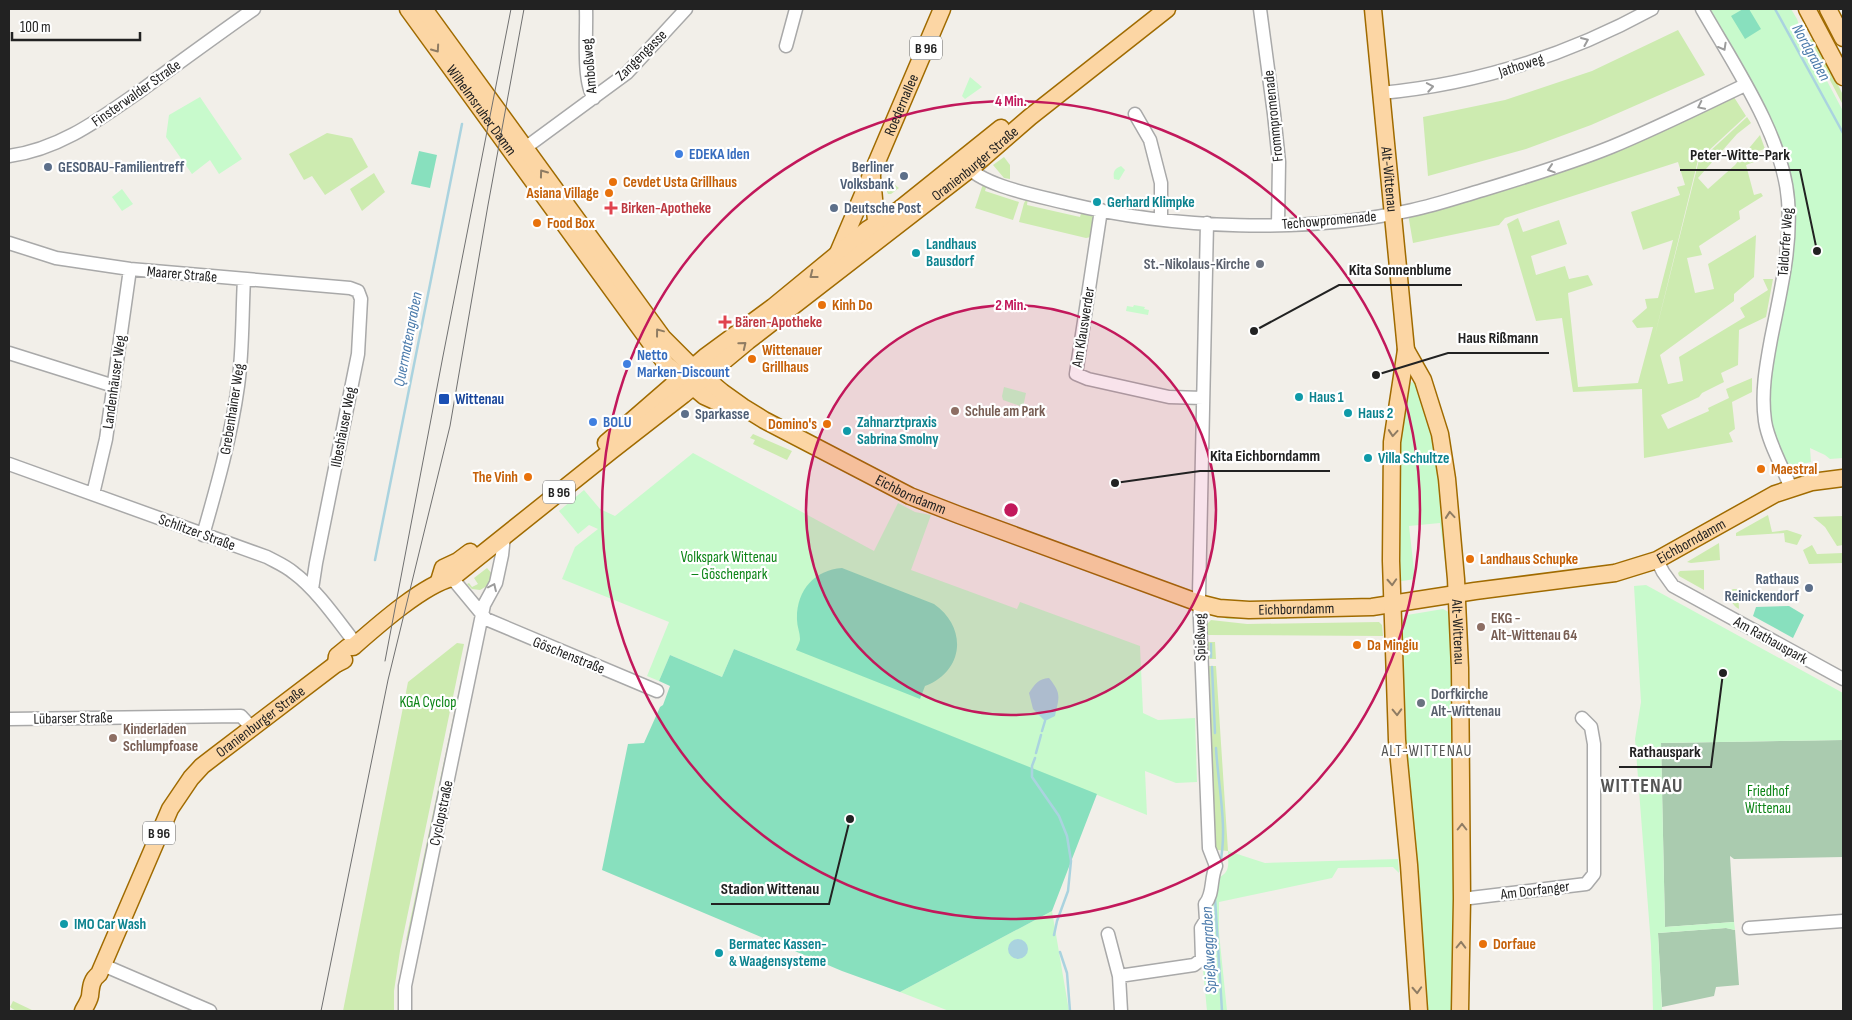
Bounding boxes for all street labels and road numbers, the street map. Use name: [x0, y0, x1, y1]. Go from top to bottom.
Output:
street label: Zangengasse: [612, 26, 671, 85]
road number: B 96: [910, 36, 942, 59]
street label: Amboßweg: [578, 38, 601, 95]
street label: Jathoweg: [1495, 49, 1546, 82]
street label: Finsterwalder Straße: [88, 56, 185, 131]
street label: Wilhelmsruher Damm: [442, 61, 520, 160]
street label: Frommpromenade: [1259, 69, 1288, 163]
street label: Roedernallee: [880, 71, 923, 139]
street label: Oranienburger Straße: [928, 122, 1023, 205]
street label: Alt-Wittenau: [1376, 145, 1402, 213]
street label: Techowpromenade: [1281, 207, 1377, 234]
street label: Taldorfer Weg: [1774, 207, 1797, 277]
street label: Maarer Straße: [146, 262, 218, 287]
street label: Am Klauswerder: [1068, 285, 1099, 369]
street label: Landenhäuser Weg: [99, 334, 130, 430]
street label: Grebenhainer Weg: [216, 362, 249, 456]
street label: Ilbeshäuser Weg: [326, 385, 361, 469]
street label: Eichborndamm: [872, 471, 949, 519]
road number: B 96: [543, 481, 575, 504]
street label: Schlitzer Straße: [156, 510, 238, 555]
street label: Eichborndamm: [1653, 515, 1729, 568]
street label: Alt-Wittenau: [1447, 598, 1469, 665]
street label: Eichborndamm: [1258, 599, 1335, 620]
street label: Am Rathauspark: [1730, 612, 1811, 669]
street label: Spießweg: [1191, 613, 1210, 661]
street label: Göschenstraße: [530, 632, 608, 679]
street label: Oranienburger Straße: [212, 682, 309, 762]
street label: Lübarser Straße: [33, 708, 113, 729]
street label: Cyclopstraße: [425, 779, 458, 847]
road number: B 96: [143, 821, 175, 844]
street label: Am Dorfanger: [1498, 877, 1571, 904]

